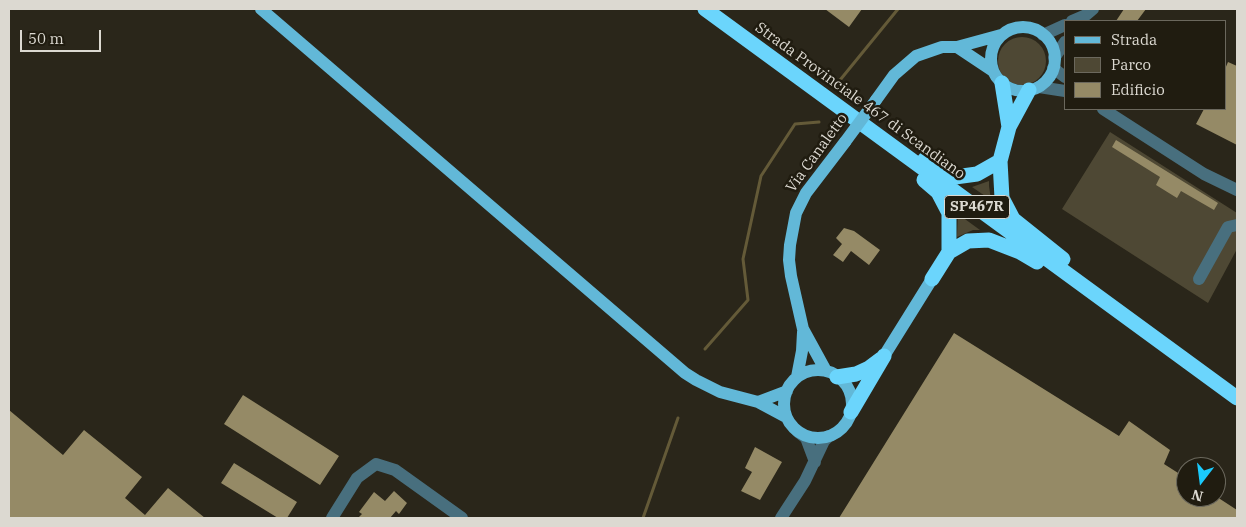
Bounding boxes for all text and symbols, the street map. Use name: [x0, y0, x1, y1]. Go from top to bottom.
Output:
street label: Strada Provinciale 467 di Scandiano: [752, 19, 968, 183]
scale bar: [22, 20, 104, 52]
legend: [1064, 20, 1226, 110]
text: 50 m: [28, 29, 64, 48]
text: Strada: [1111, 30, 1157, 49]
text: Parco: [1111, 55, 1151, 74]
text: Edificio: [1111, 80, 1165, 99]
street label: Via Canaletto: [782, 110, 852, 196]
road number: SP467R: [944, 196, 1010, 218]
north arrow: [1176, 457, 1226, 507]
text: N: [1190, 485, 1205, 506]

